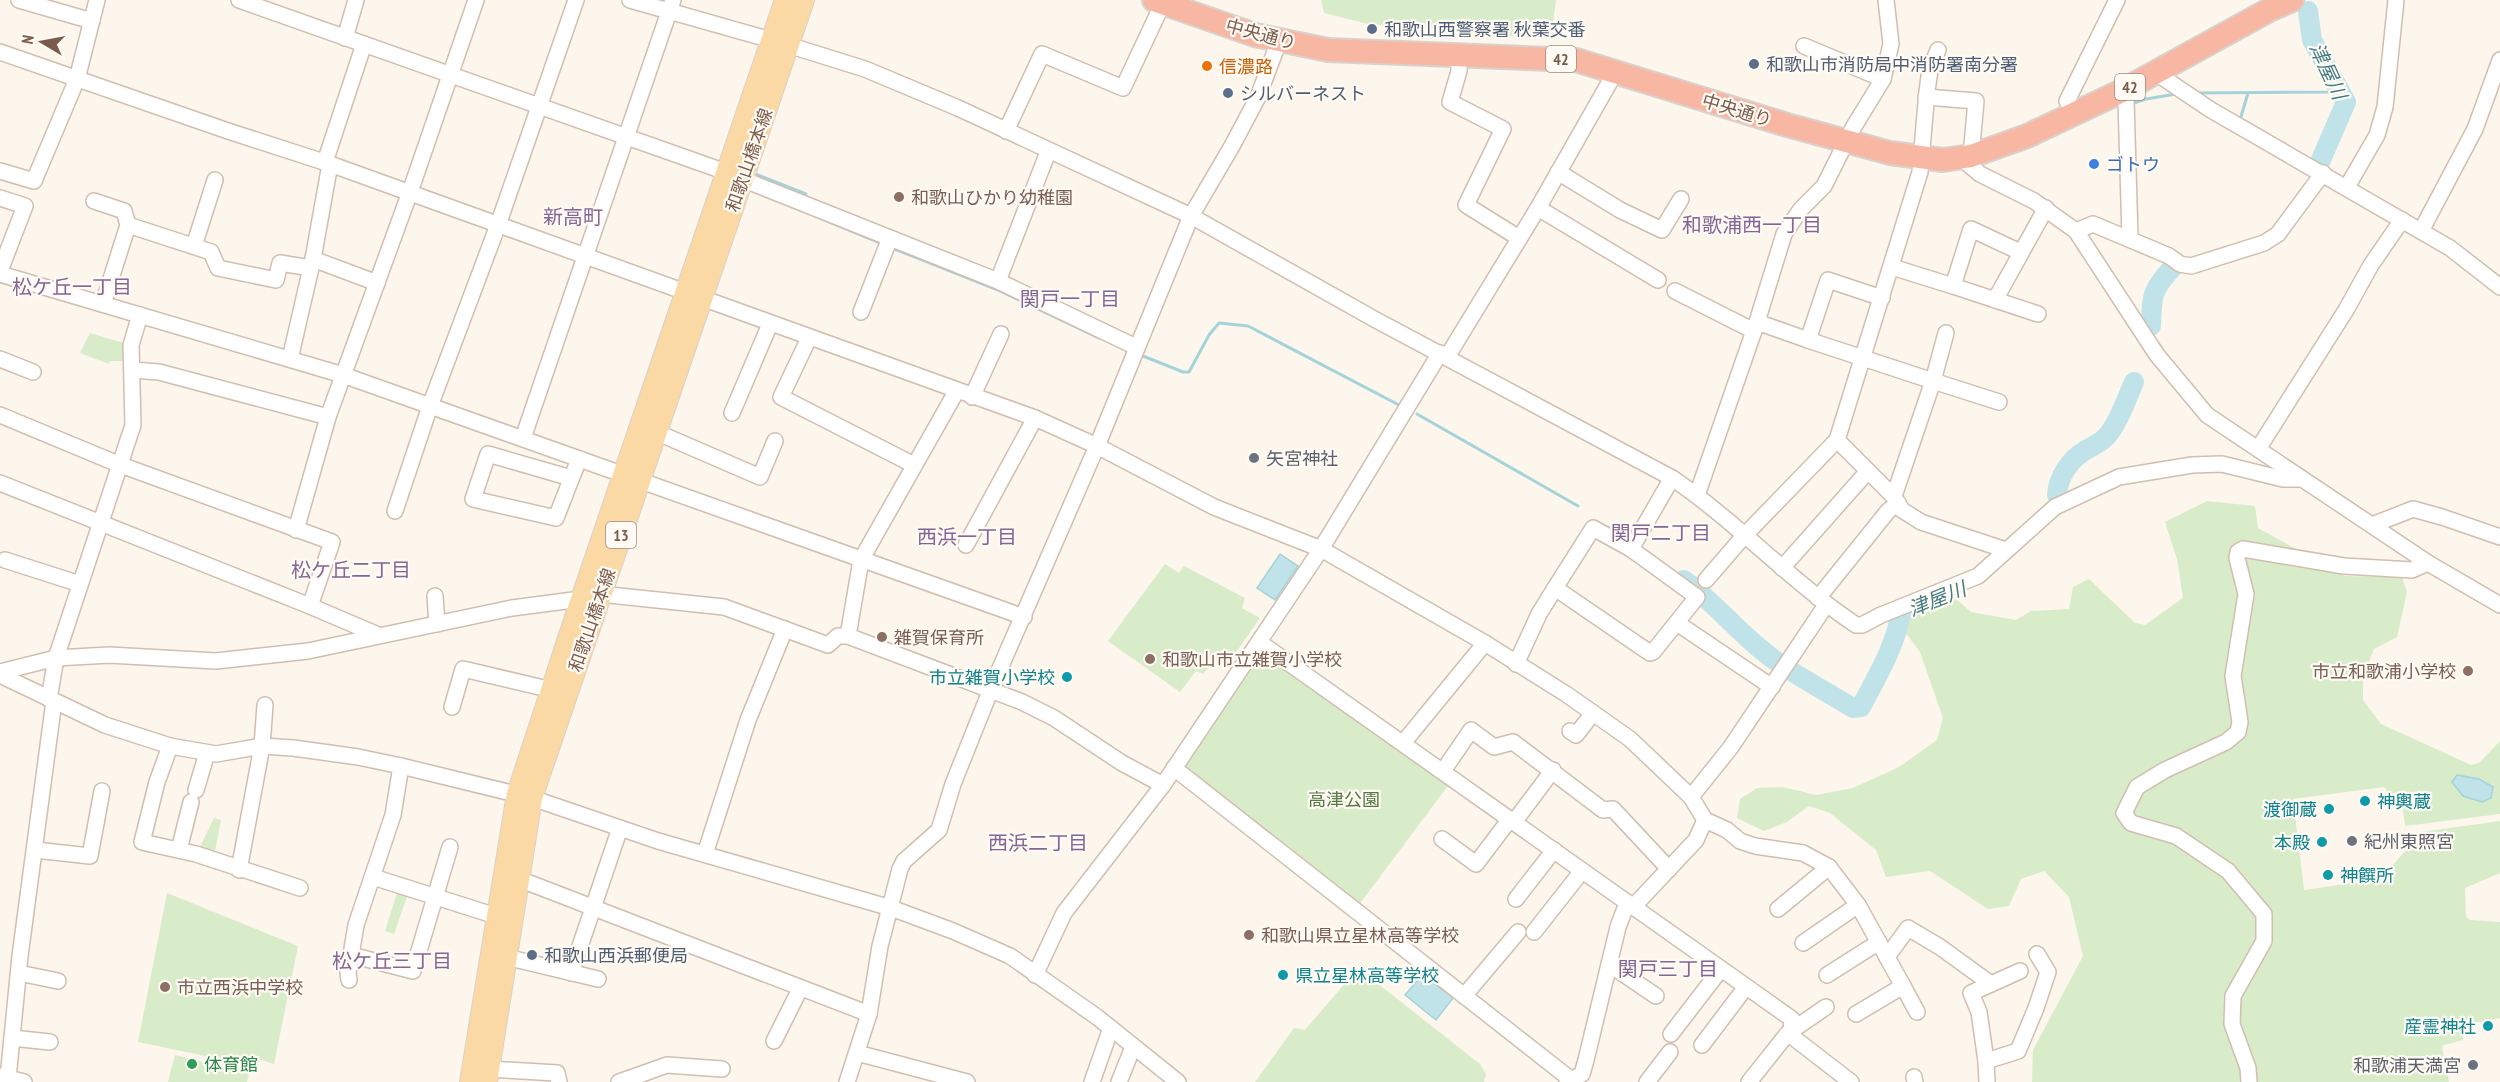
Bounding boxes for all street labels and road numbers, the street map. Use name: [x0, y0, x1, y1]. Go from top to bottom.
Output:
street label: 中央通り: [1223, 14, 1299, 54]
road number: 42: [1546, 46, 1576, 72]
road number: 42: [2115, 74, 2145, 100]
street label: 中央通り: [1699, 88, 1775, 132]
street label: 和歌山橋本線: [721, 105, 777, 215]
road number: 13: [606, 522, 636, 548]
street label: 和歌山橋本線: [564, 565, 620, 675]

